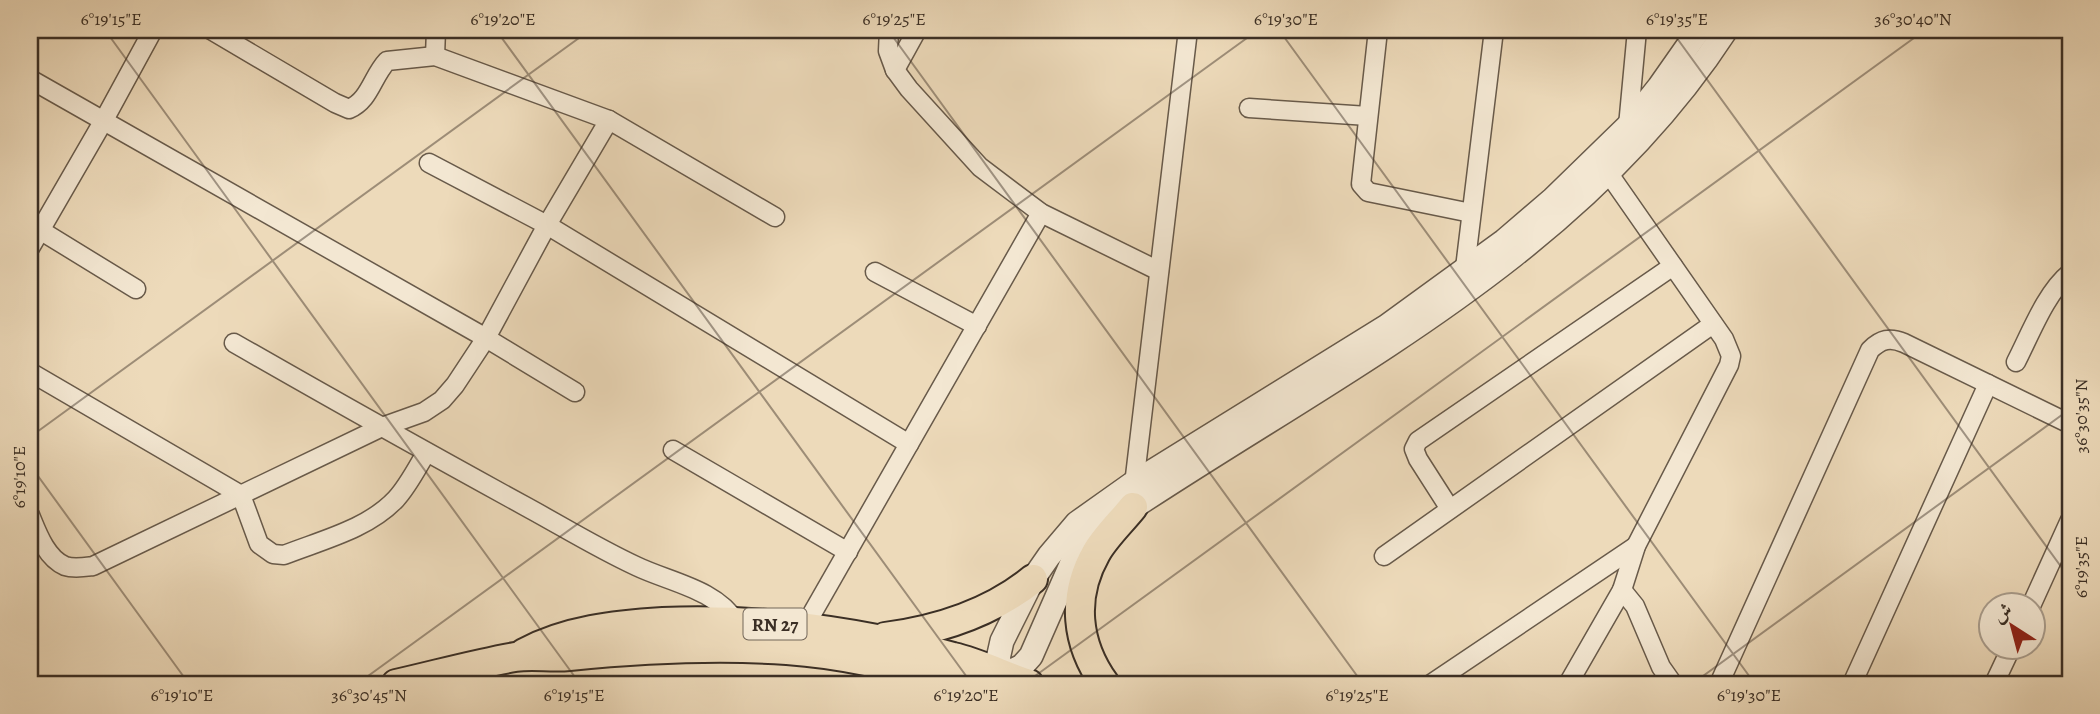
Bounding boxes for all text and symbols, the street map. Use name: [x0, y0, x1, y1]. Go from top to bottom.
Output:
text: 6°19'15"E: [80, 7, 142, 31]
text: 6°19'20"E: [470, 7, 536, 31]
text: 6°19'25"E: [862, 7, 926, 31]
text: 6°19'30"E: [1254, 7, 1318, 31]
text: 6°19'35"E: [1646, 7, 1708, 31]
text: 36°30'40"N: [1874, 7, 1952, 31]
text: 36°30'35"N: [2069, 378, 2093, 454]
text: 6°19'10"E: [7, 445, 31, 509]
text: 6°19'35"E: [2069, 536, 2093, 598]
north arrow: [1978, 592, 2048, 662]
text: ش: [1987, 597, 2018, 629]
road number: RN 27: [744, 608, 806, 639]
text: 6°19'10"E: [150, 683, 214, 707]
text: 36°30'45"N: [331, 683, 407, 707]
text: 6°19'15"E: [543, 683, 605, 707]
text: 6°19'20"E: [933, 683, 999, 707]
text: 6°19'25"E: [1325, 683, 1389, 707]
text: 6°19'30"E: [1717, 683, 1781, 707]

